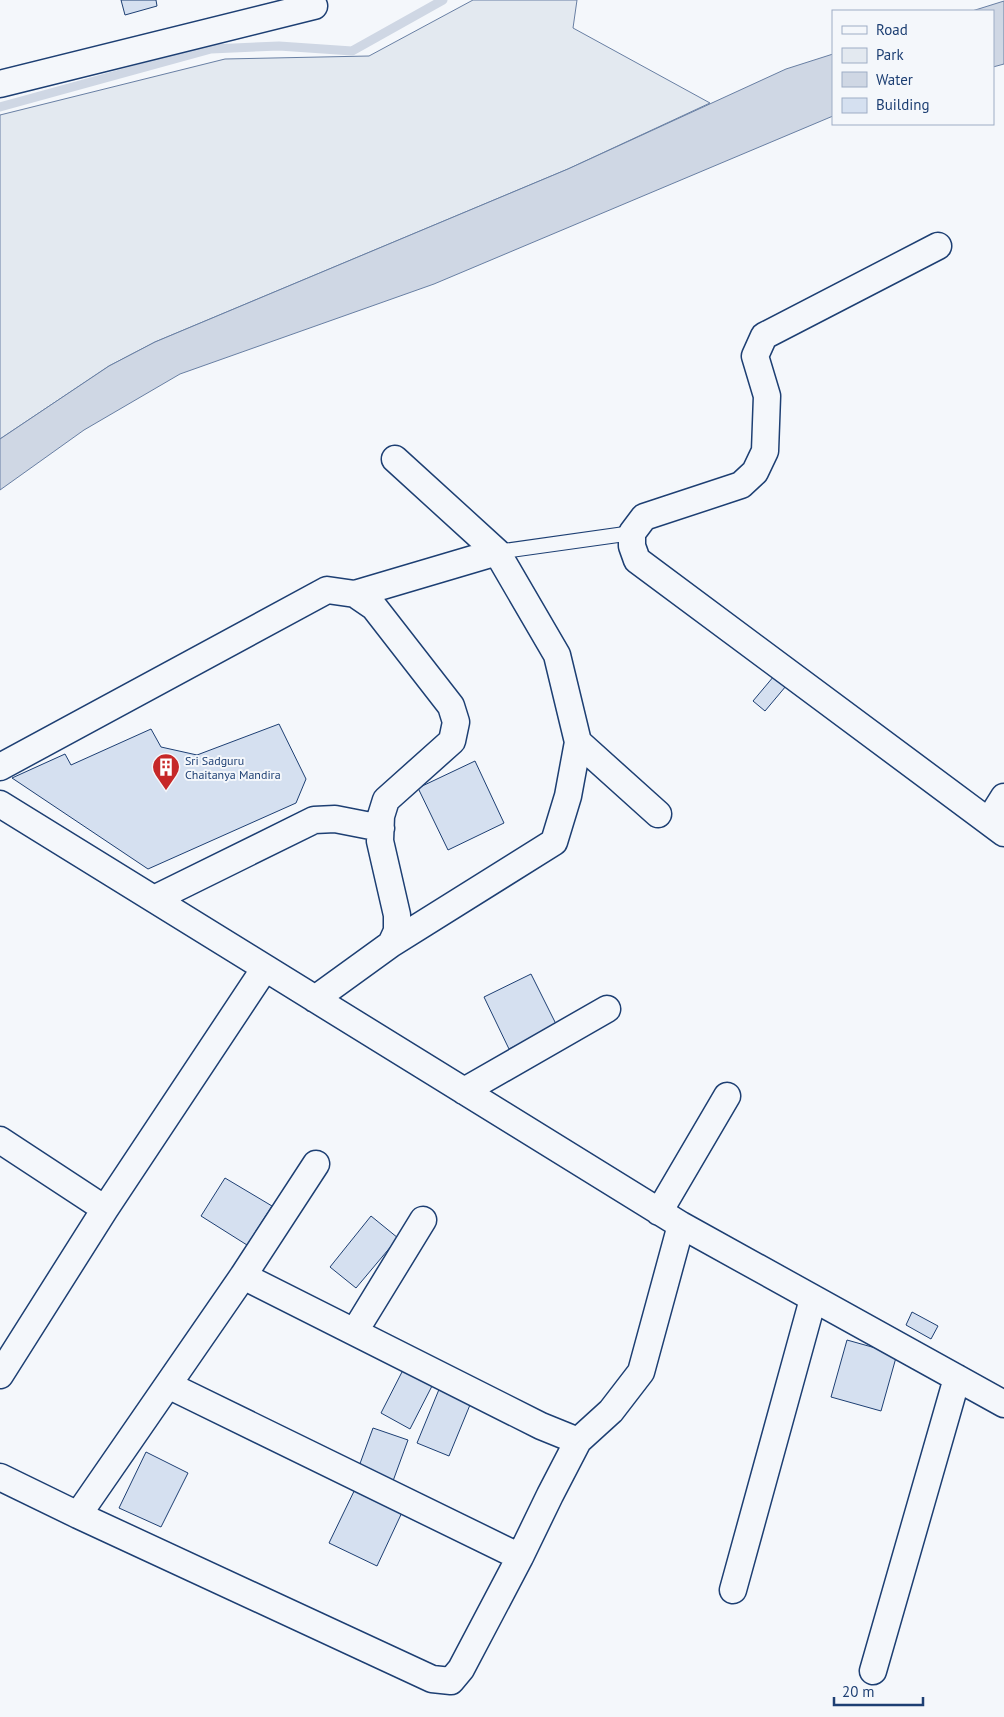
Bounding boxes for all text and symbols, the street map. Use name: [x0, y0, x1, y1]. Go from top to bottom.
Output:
legend: [832, 10, 994, 125]
text: Road: [876, 20, 908, 39]
text: Park: [876, 45, 904, 64]
text: Water: [876, 70, 913, 89]
text: Building: [876, 95, 930, 114]
building icon: Sri Sadguru Chaitanya Mandira: [151, 752, 181, 791]
place label: Sri Sadguru Chaitanya Mandira: [185, 753, 281, 782]
scale bar: [834, 1674, 923, 1706]
text: 20 m: [842, 1682, 875, 1701]

